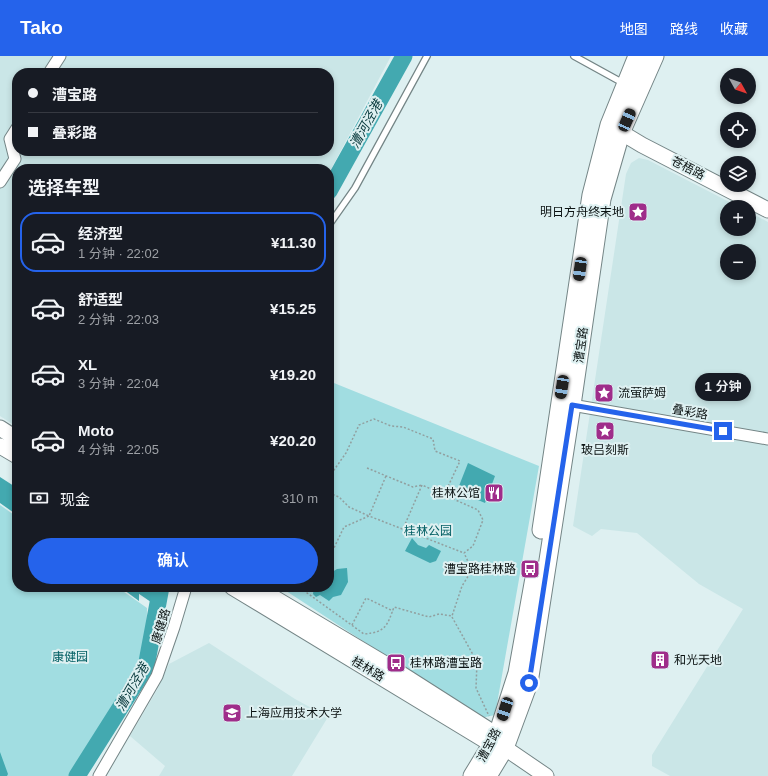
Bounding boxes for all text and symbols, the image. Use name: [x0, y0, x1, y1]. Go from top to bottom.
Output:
text: Tako: [20, 17, 63, 38]
text: 地图: [620, 21, 648, 37]
text: 路线: [670, 21, 698, 37]
text: 收藏: [720, 21, 748, 37]
north arrow: [720, 68, 756, 104]
map controls: [720, 68, 756, 280]
text: 漕宝路: [52, 86, 97, 103]
water label: 漕河泾港: [347, 96, 386, 150]
car: [617, 107, 637, 133]
button: locate: [720, 112, 756, 148]
text: 叠彩路: [52, 124, 97, 141]
street label: 苍梧路: [669, 154, 707, 182]
button: layers: [720, 156, 756, 192]
text: 选择车型: [28, 178, 100, 198]
button: +: [720, 200, 756, 236]
place icon: 明日方舟终末地: [627, 201, 649, 223]
place label: 明日方舟终末地: [540, 205, 624, 219]
icon: car: [30, 224, 66, 260]
text: 经济型: [78, 225, 123, 242]
text: ¥11.30: [271, 234, 316, 251]
button: −: [720, 244, 756, 280]
text: 1 分钟 · 22:02: [78, 246, 159, 261]
car: [572, 256, 588, 282]
icon: car: [30, 290, 66, 326]
text: 舒适型: [78, 291, 123, 308]
text: ¥15.25: [270, 300, 316, 317]
text: 2 分钟 · 22:03: [78, 312, 159, 327]
street label: 漕宝路: [572, 326, 590, 364]
icon: car: [30, 356, 66, 392]
text: XL: [78, 356, 97, 373]
text: ¥19.20: [270, 366, 316, 383]
callout: 1 分钟: [695, 373, 751, 401]
car: [554, 374, 570, 400]
text: 3 分钟 · 22:04: [78, 376, 159, 391]
text: 1 分钟: [705, 379, 741, 394]
place icon: 流萤萨姆: [593, 382, 615, 404]
place label: 流萤萨姆: [618, 386, 666, 400]
street label: 叠彩路: [671, 402, 709, 422]
place icon: 玻吕刻斯: [594, 420, 616, 442]
icon: car: [30, 422, 66, 458]
text: Moto: [78, 422, 114, 439]
route end: [714, 422, 732, 440]
text: ¥20.20: [270, 432, 316, 449]
text: 4 分钟 · 22:05: [78, 442, 159, 457]
place label: 玻吕刻斯: [581, 443, 629, 457]
restaurant icon: 桂林公馆: [483, 482, 505, 504]
place label: 桂林公馆: [432, 486, 480, 500]
icon: cash: [28, 487, 50, 509]
text: 现金: [60, 491, 90, 508]
text: 310 m: [282, 491, 318, 506]
park label: 桂林公园: [404, 524, 452, 538]
button: 确认: [28, 538, 318, 584]
bus stop icon: 漕宝路桂林路: [519, 558, 541, 580]
place label: 漕宝路桂林路: [444, 562, 516, 576]
street label: 康健路: [149, 607, 173, 645]
building icon: 和光天地: [649, 649, 671, 671]
park label: 康健园: [52, 650, 88, 664]
bus stop icon: 桂林路漕宝路: [385, 652, 407, 674]
place label: 和光天地: [674, 653, 722, 667]
street label: 桂林路: [349, 654, 387, 684]
place label: 桂林路漕宝路: [410, 656, 482, 670]
water label: 漕河泾港: [113, 659, 152, 713]
route start: [520, 674, 538, 692]
car: [496, 696, 514, 722]
school or university icon: 上海应用技术大学: [221, 702, 243, 724]
place label: 上海应用技术大学: [246, 706, 342, 720]
street label: 漕宝路: [474, 726, 504, 764]

